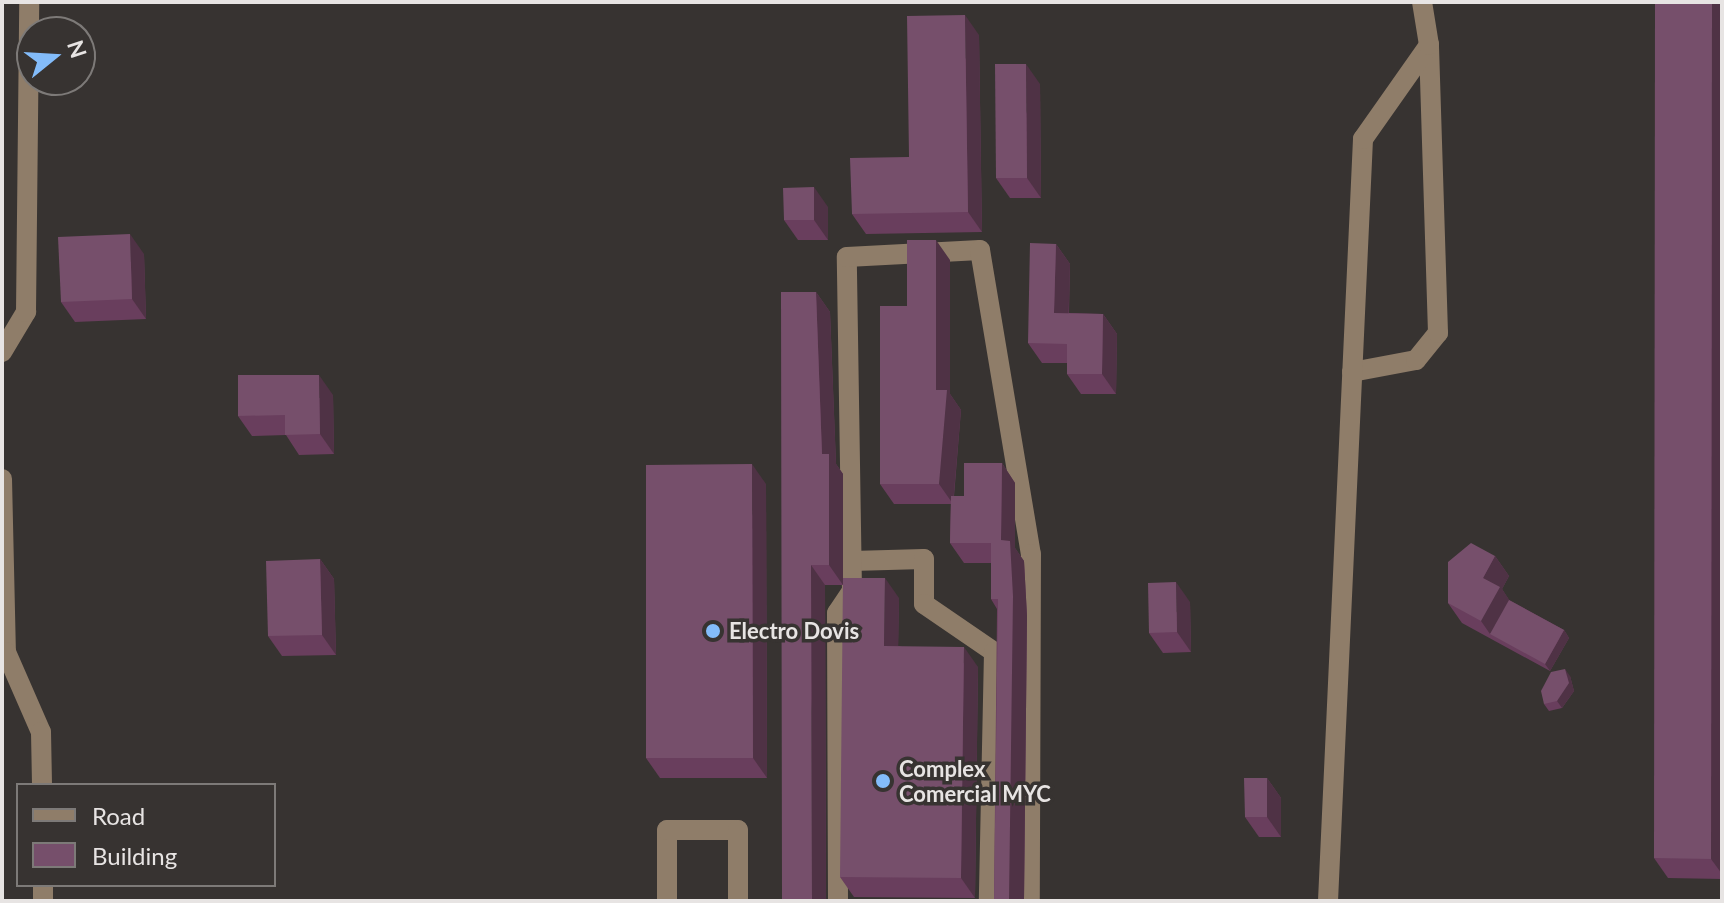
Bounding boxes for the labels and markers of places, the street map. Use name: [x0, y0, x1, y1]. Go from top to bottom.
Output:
place label: Electro Dovis: [729, 618, 859, 644]
marker: Electro Dovis: [704, 622, 722, 640]
place label: Complex Comercial MYC: [899, 755, 1051, 806]
marker: Complex Comercial MYC: [874, 772, 892, 790]

